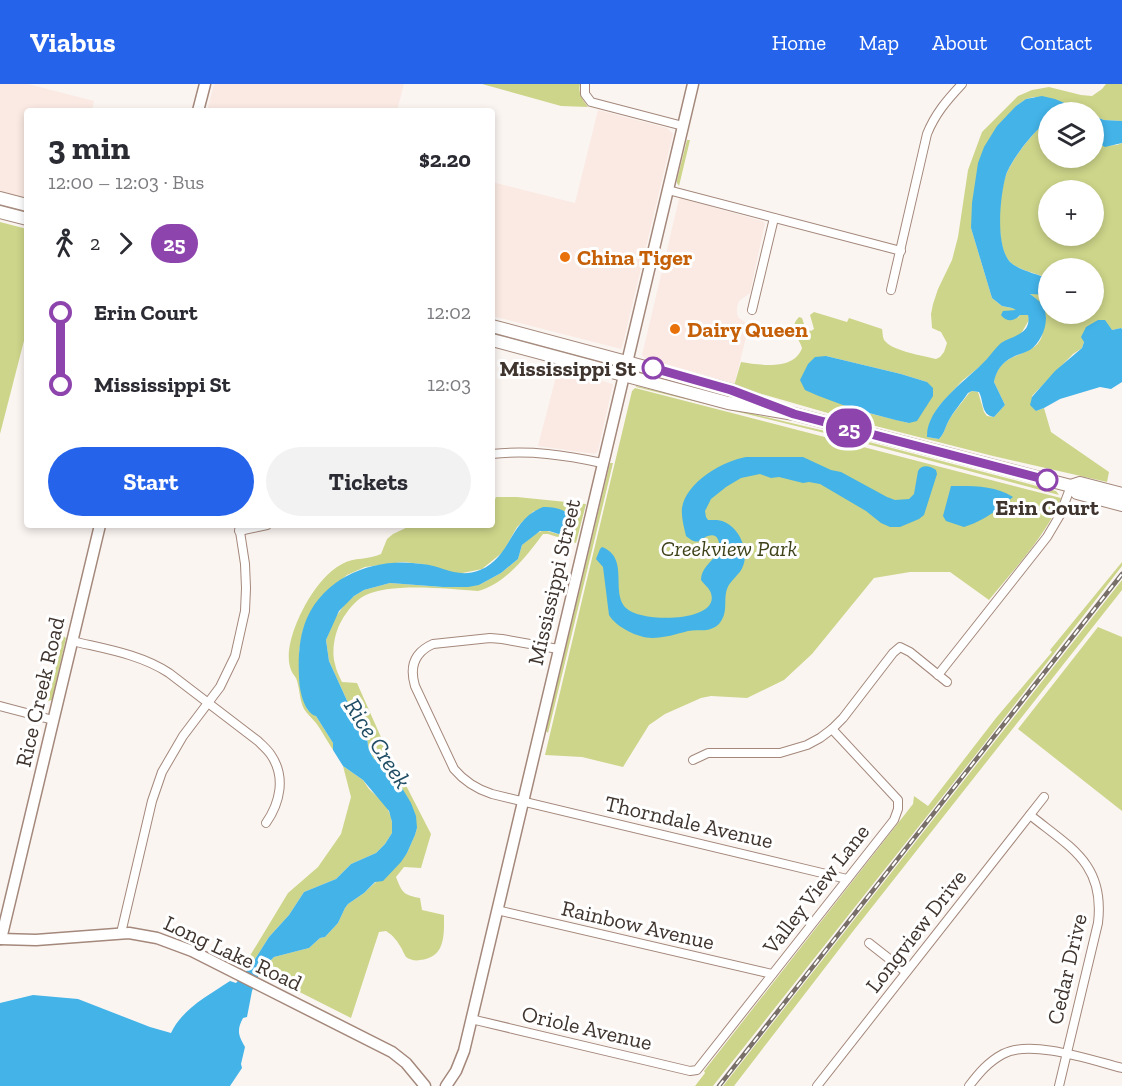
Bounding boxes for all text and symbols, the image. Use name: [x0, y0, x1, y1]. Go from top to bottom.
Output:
text: Viabus: [30, 26, 116, 59]
text: Home: [772, 30, 826, 55]
text: Map: [859, 30, 899, 55]
text: About: [932, 30, 987, 55]
text: Contact: [1020, 30, 1092, 55]
map controls: [1038, 102, 1104, 324]
button: layers: [1038, 102, 1104, 168]
text: 3 min: [48, 128, 130, 167]
text: $2.20: [419, 146, 471, 173]
text: 12:00 – 12:03 · Bus: [48, 170, 204, 194]
button: +: [1038, 180, 1104, 246]
icon: walk: [48, 227, 81, 260]
icon: forward: [109, 227, 142, 260]
text: 2: [90, 231, 100, 255]
text: 25: [163, 231, 186, 256]
place label: China Tiger: [577, 244, 693, 271]
marker: China Tiger: [558, 250, 572, 264]
button: −: [1038, 258, 1104, 324]
text: Erin Court: [94, 299, 198, 326]
text: 12:02: [427, 300, 471, 324]
place label: Dairy Queen: [687, 316, 808, 343]
marker: Dairy Queen: [668, 322, 682, 336]
place label: Mississippi St: [499, 355, 636, 382]
marker: Mississippi St: [642, 357, 664, 379]
text: Mississippi St: [94, 371, 231, 398]
text: 12:03: [427, 372, 471, 396]
line badge: 25: [822, 408, 876, 448]
text: 25: [838, 416, 860, 441]
button: Start: [48, 447, 254, 516]
button: Tickets: [266, 447, 471, 516]
marker: Erin Court: [1036, 469, 1058, 491]
place label: Erin Court: [995, 494, 1099, 521]
street label: Mississippi Street: [522, 495, 586, 668]
park label: Creekview Park: [661, 535, 798, 562]
street label: Rice Creek Road: [10, 614, 70, 770]
water label: Rice Creek: [338, 692, 418, 794]
street label: Thorndale Avenue: [602, 789, 776, 855]
street label: Valley View Lane: [756, 819, 875, 960]
street label: Longview Drive: [860, 864, 972, 998]
street label: Rainbow Avenue: [559, 894, 717, 956]
street label: Long Lake Road: [160, 909, 306, 997]
street label: Cedar Drive: [1041, 911, 1093, 1027]
street label: Oriole Avenue: [519, 1000, 655, 1056]

